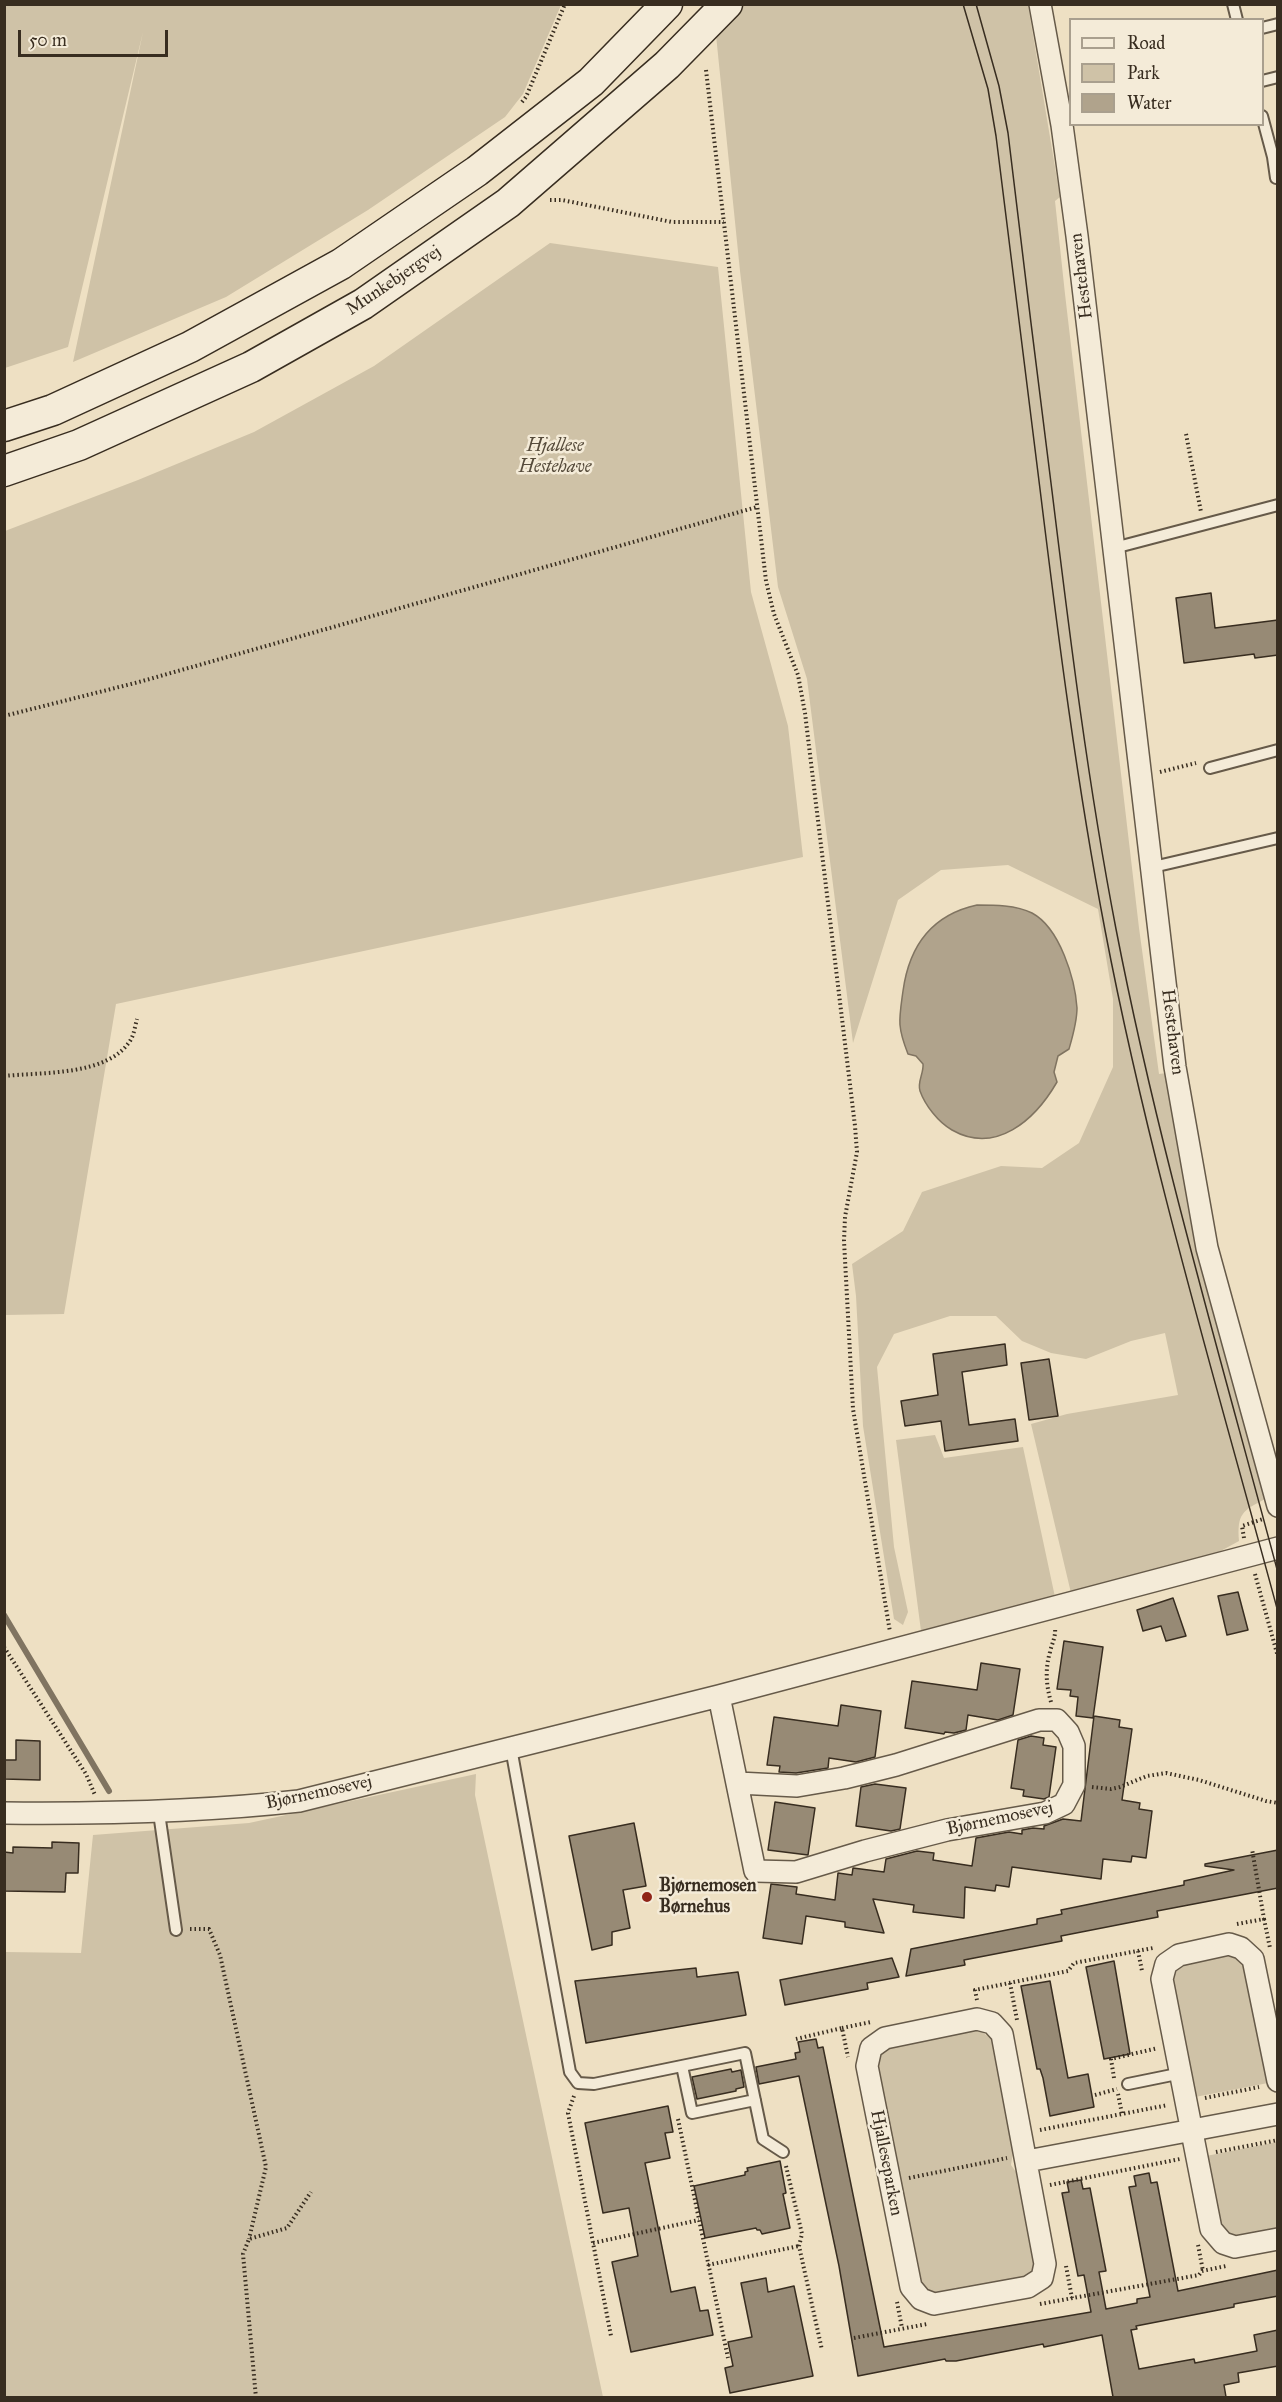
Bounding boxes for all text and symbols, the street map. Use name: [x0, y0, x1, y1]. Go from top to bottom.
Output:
scale bar: [21, 18, 171, 56]
legend: [1069, 18, 1264, 126]
text: 50 m: [29, 29, 67, 51]
text: Road: [1127, 32, 1165, 54]
text: Park: [1127, 62, 1160, 84]
text: Water: [1127, 92, 1171, 114]
street label: Hestehaven: [1066, 232, 1098, 320]
street label: Munkebjergvej: [342, 241, 446, 321]
park label: Hjallese Hestehave: [519, 436, 591, 478]
street label: Hestehaven: [1156, 988, 1188, 1076]
street label: Bjørnemosevej: [264, 1771, 374, 1815]
street label: Bjørnemosevej: [945, 1797, 1055, 1841]
place label: Bjørnemosen Børnehus: [659, 1876, 756, 1918]
marker: Bjørnemosen Børnehus: [640, 1890, 654, 1904]
street label: Hjalleseparken: [865, 2108, 907, 2218]

